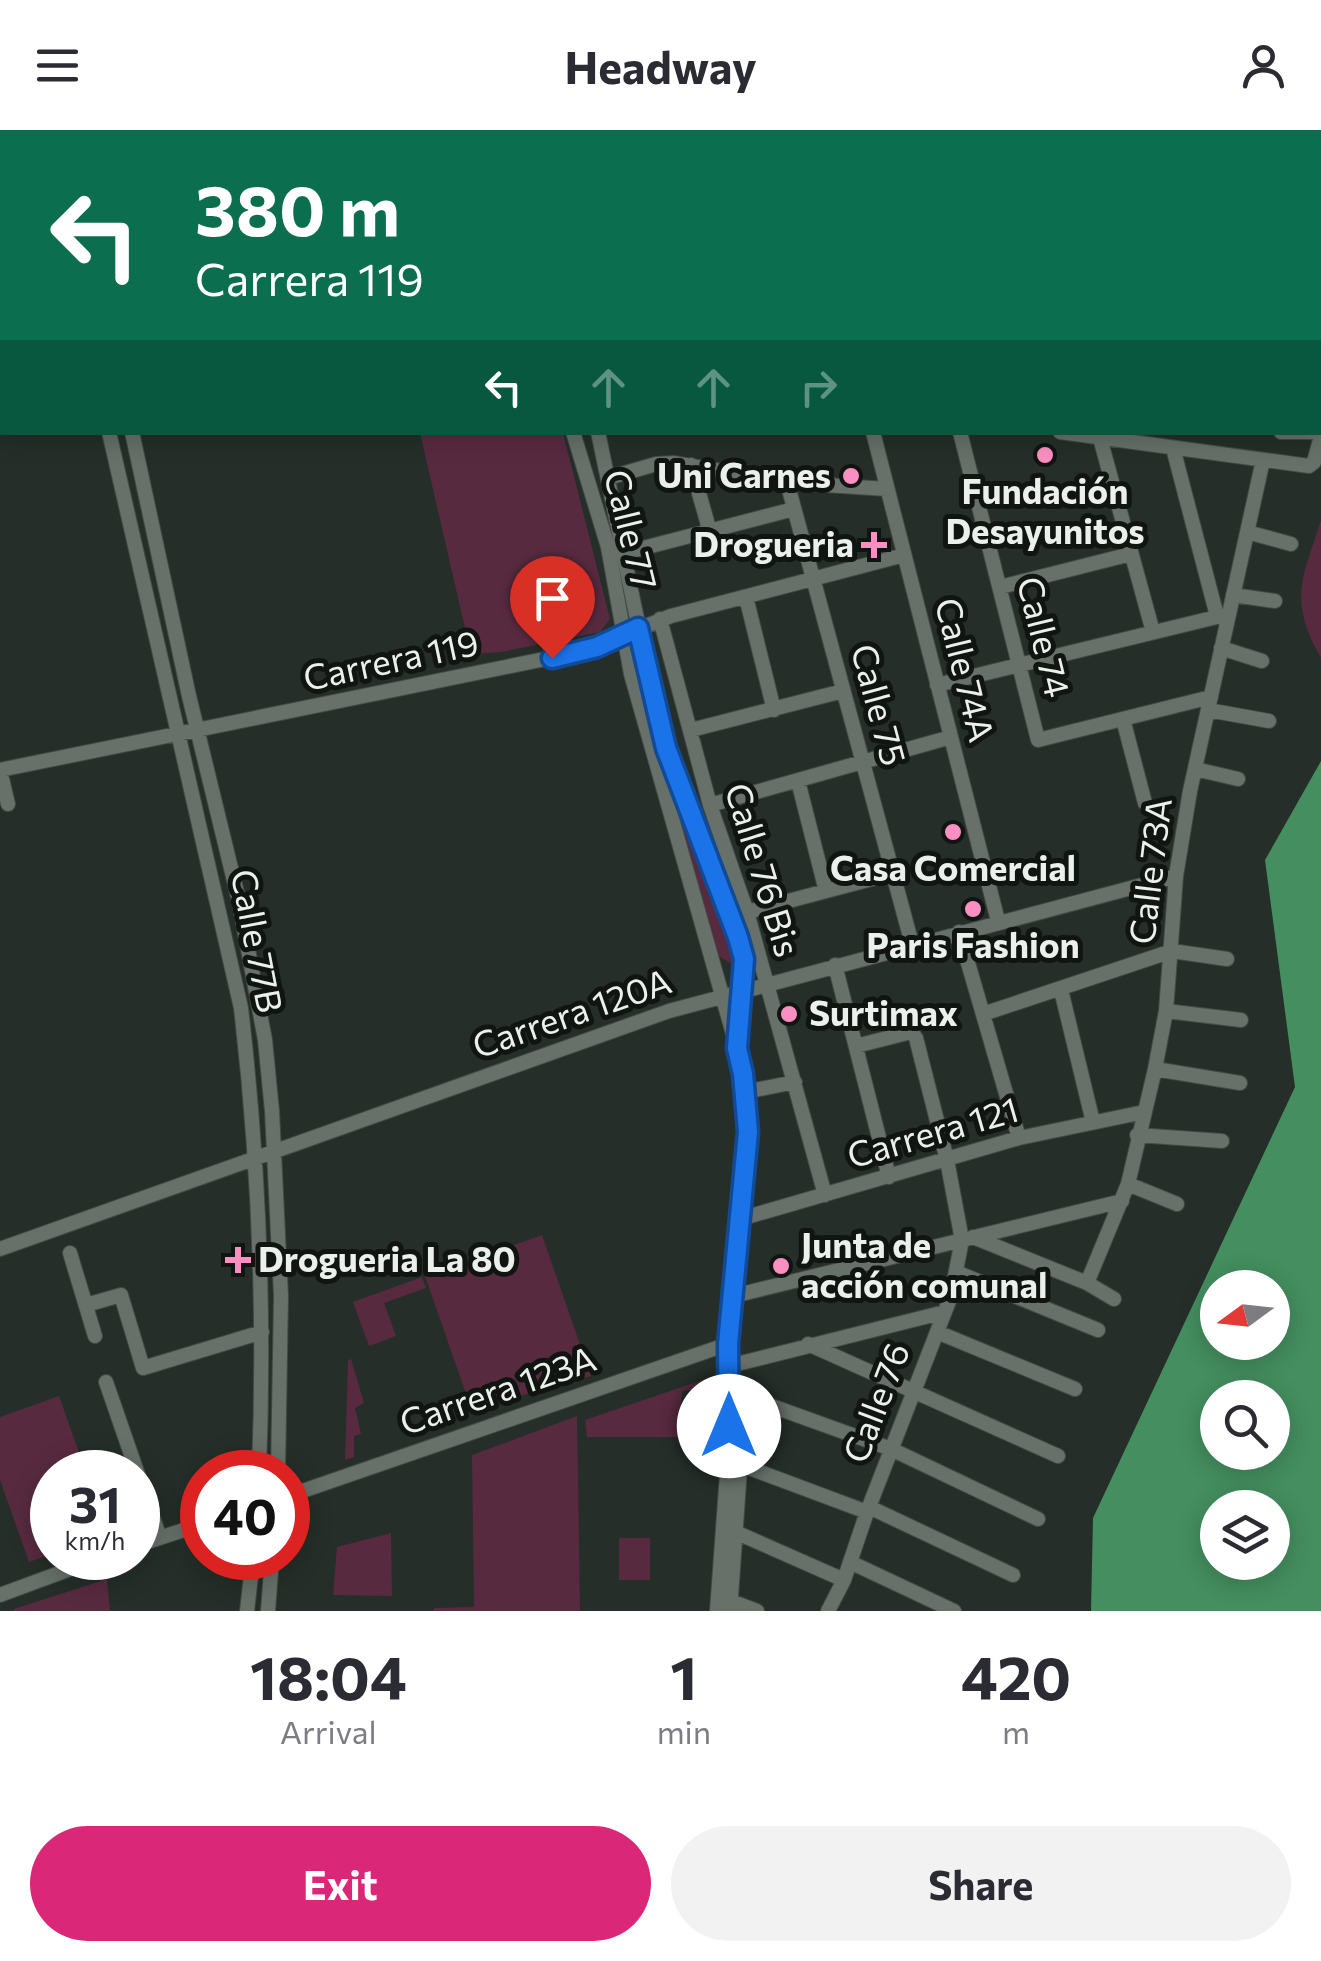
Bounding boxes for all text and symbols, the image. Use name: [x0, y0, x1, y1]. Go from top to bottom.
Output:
icon: menu: [30, 38, 85, 93]
text: Headway: [564, 38, 757, 93]
icon: person: [1236, 38, 1291, 93]
text: 380 m: [195, 165, 400, 250]
icon: left: [30, 170, 160, 300]
text: Carrera 119: [195, 250, 424, 305]
icon: left: [476, 360, 531, 415]
icon: ahead: [581, 360, 636, 415]
icon: ahead: [686, 360, 741, 415]
icon: right: [791, 360, 846, 415]
marker: Fundación Desayunitos: [1034, 444, 1056, 466]
place label: Uni Carnes: [657, 452, 831, 495]
street label: Calle 77: [597, 465, 668, 594]
marker: Uni Carnes: [840, 465, 862, 487]
place label: Fundación Desayunitos: [945, 468, 1145, 551]
place label: Drogueria: [693, 521, 854, 564]
marker: Drogueria: [863, 534, 885, 556]
pin: [510, 556, 595, 659]
icon: arrive: [525, 571, 580, 626]
street label: Calle 74: [1010, 572, 1081, 701]
street label: Calle 74A: [928, 593, 1005, 746]
street label: Carrera 119: [299, 619, 482, 698]
street label: Calle 75: [844, 639, 917, 770]
street label: Calle 76 Bis: [718, 777, 811, 961]
street label: Calle 73A: [1118, 795, 1179, 946]
marker: Casa Comercial: [942, 821, 964, 843]
place label: Casa Comercial: [830, 845, 1076, 888]
street label: Calle 77B: [224, 865, 293, 1016]
marker: Paris Fashion: [962, 898, 984, 920]
place label: Paris Fashion: [866, 922, 1080, 965]
street label: Carrera 120A: [466, 958, 676, 1066]
place label: Surtimax: [809, 990, 958, 1033]
marker: Surtimax: [778, 1003, 800, 1025]
street label: Carrera 121: [842, 1086, 1023, 1176]
place label: Junta de acción comunal: [801, 1222, 1048, 1305]
place label: Drogueria La 80: [258, 1236, 516, 1279]
marker: Drogueria La 80: [227, 1249, 249, 1271]
marker: Junta de acción comunal: [770, 1255, 792, 1277]
north arrow: [1200, 1270, 1290, 1360]
map controls: [1200, 1270, 1290, 1580]
street label: Carrera 123A: [394, 1335, 601, 1442]
street label: Calle 76: [832, 1336, 917, 1468]
position arrow: [677, 1374, 781, 1478]
button: search: [1200, 1380, 1290, 1470]
speed limit sign: 40: [180, 1450, 310, 1580]
text: 31: [69, 1472, 121, 1533]
button: layers: [1200, 1490, 1290, 1580]
text: km/h: [65, 1525, 125, 1555]
text: 18:04: [250, 1639, 407, 1712]
text: 1: [670, 1639, 697, 1712]
text: 420: [961, 1639, 1071, 1712]
text: Arrival: [280, 1711, 377, 1751]
text: min: [657, 1711, 711, 1751]
text: m: [1002, 1711, 1030, 1751]
button: Exit: [30, 1826, 651, 1941]
button: Share: [671, 1826, 1291, 1941]

